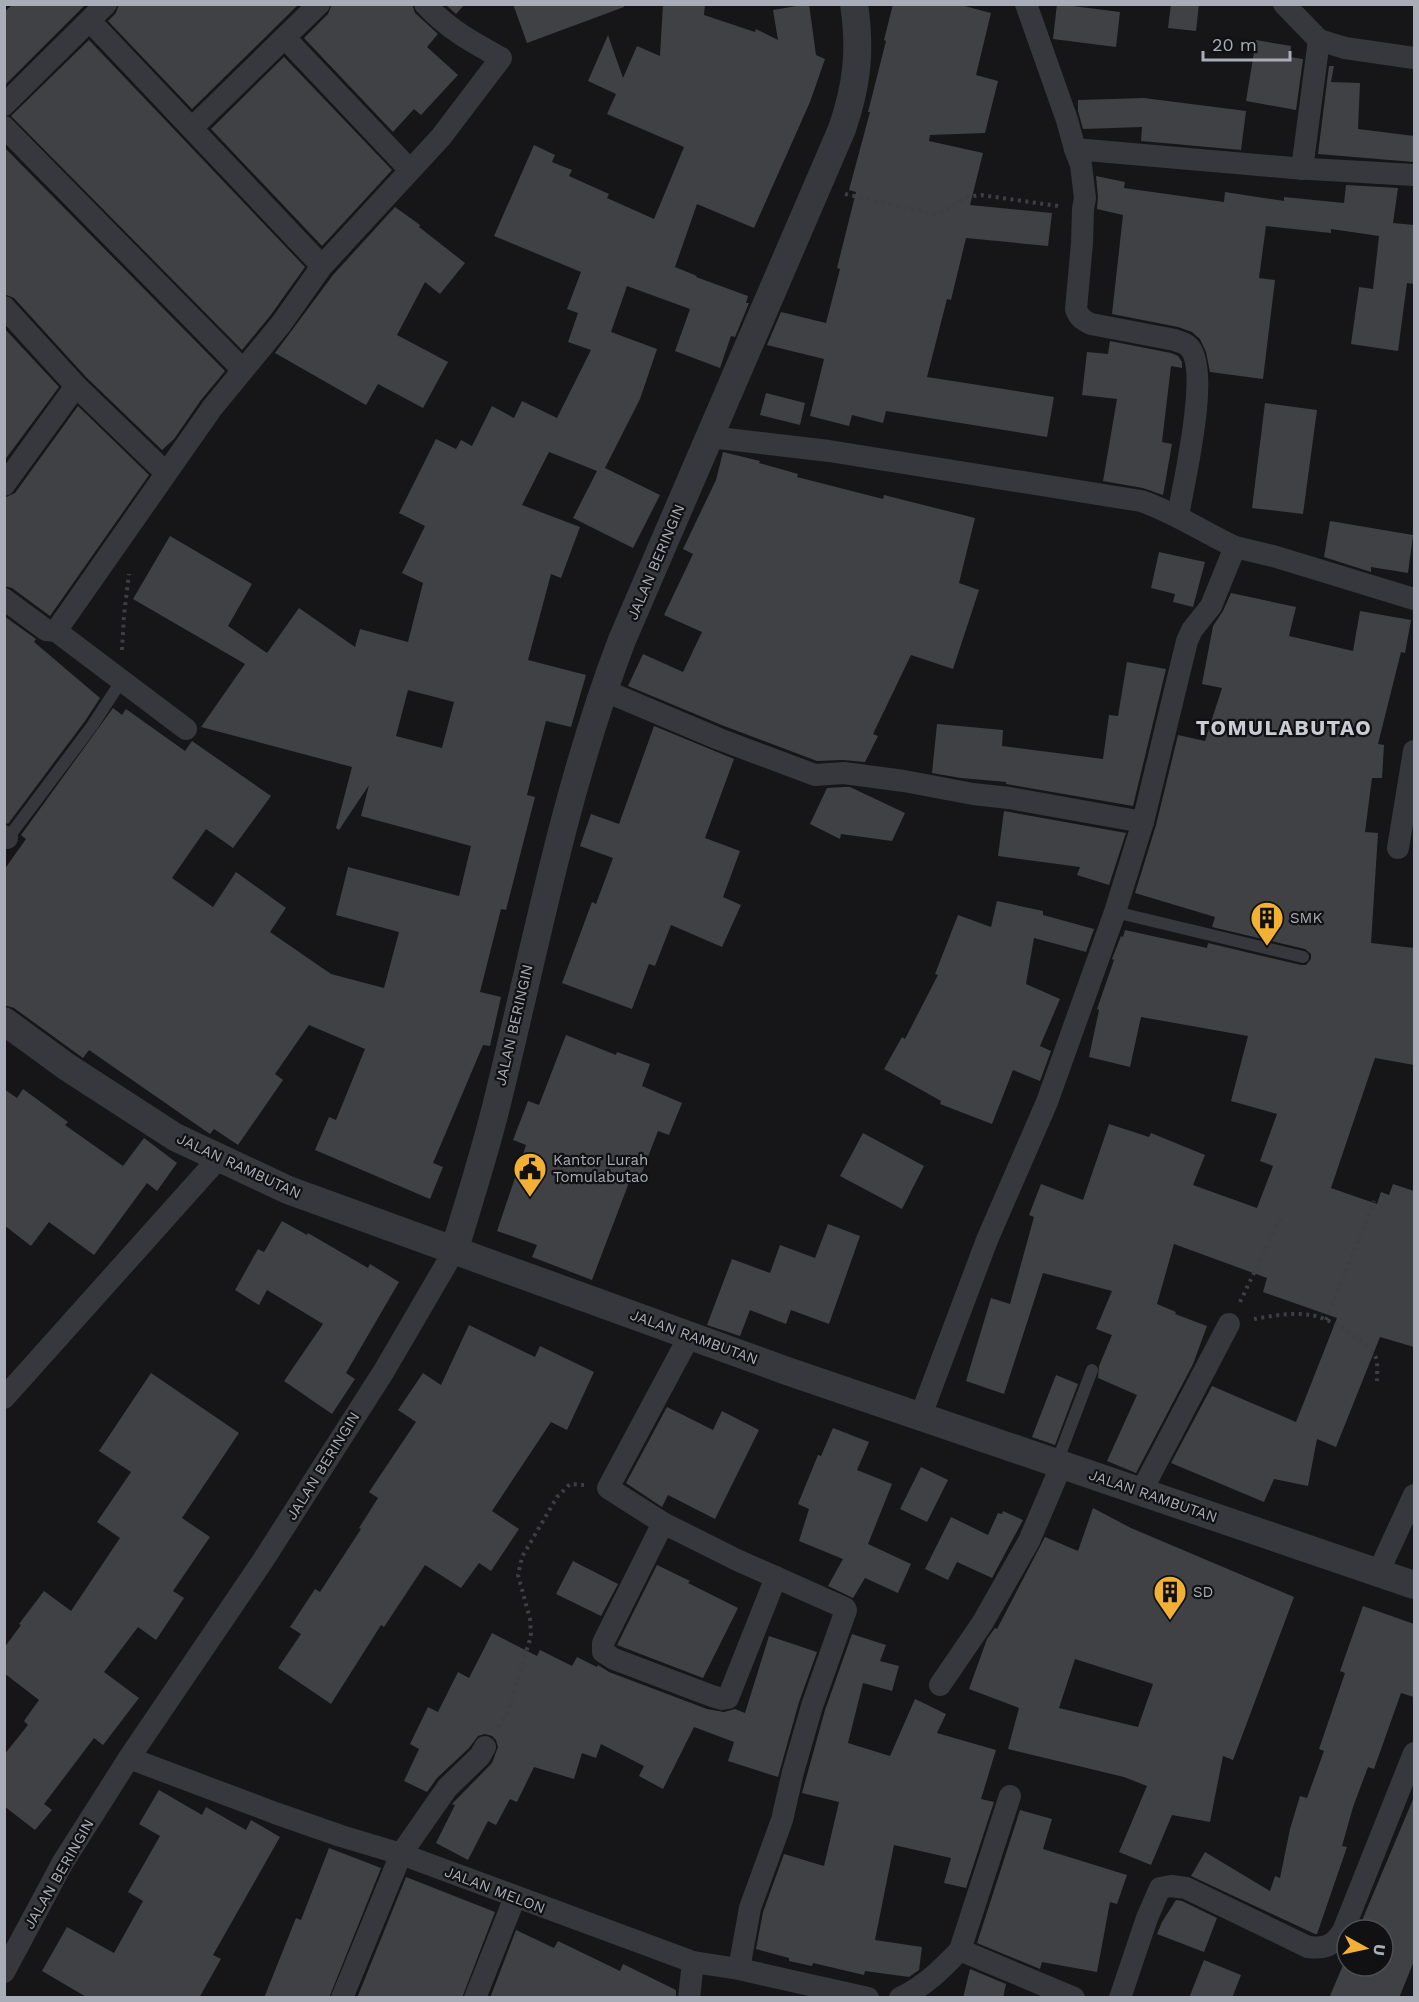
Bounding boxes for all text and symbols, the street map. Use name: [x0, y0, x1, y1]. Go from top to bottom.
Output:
scale bar: [1203, 24, 1290, 62]
text: 20 m: [1212, 34, 1257, 55]
street label: JALAN BERINGIN: [623, 501, 689, 623]
district label: TOMULABUTAO: [1196, 715, 1372, 740]
building icon: SMK: [1249, 900, 1285, 947]
place label: SMK: [1290, 909, 1322, 927]
street label: JALAN BERINGIN: [491, 962, 537, 1088]
street label: JALAN RAMBUTAN: [174, 1129, 304, 1203]
public building icon: Kantor Lurah Tomulabutao: [512, 1151, 548, 1198]
place label: Kantor Lurah Tomulabutao: [553, 1151, 648, 1186]
street label: JALAN RAMBUTAN: [628, 1305, 760, 1369]
street label: JALAN BERINGIN: [282, 1409, 364, 1523]
street label: JALAN RAMBUTAN: [1086, 1466, 1220, 1526]
building icon: SD: [1152, 1574, 1188, 1621]
place label: SD: [1193, 1583, 1213, 1601]
street label: JALAN BERINGIN: [20, 1816, 98, 1932]
street label: JALAN MELON: [442, 1863, 548, 1917]
north arrow: [1335, 1918, 1395, 1978]
text: U: [1369, 1943, 1390, 1957]

